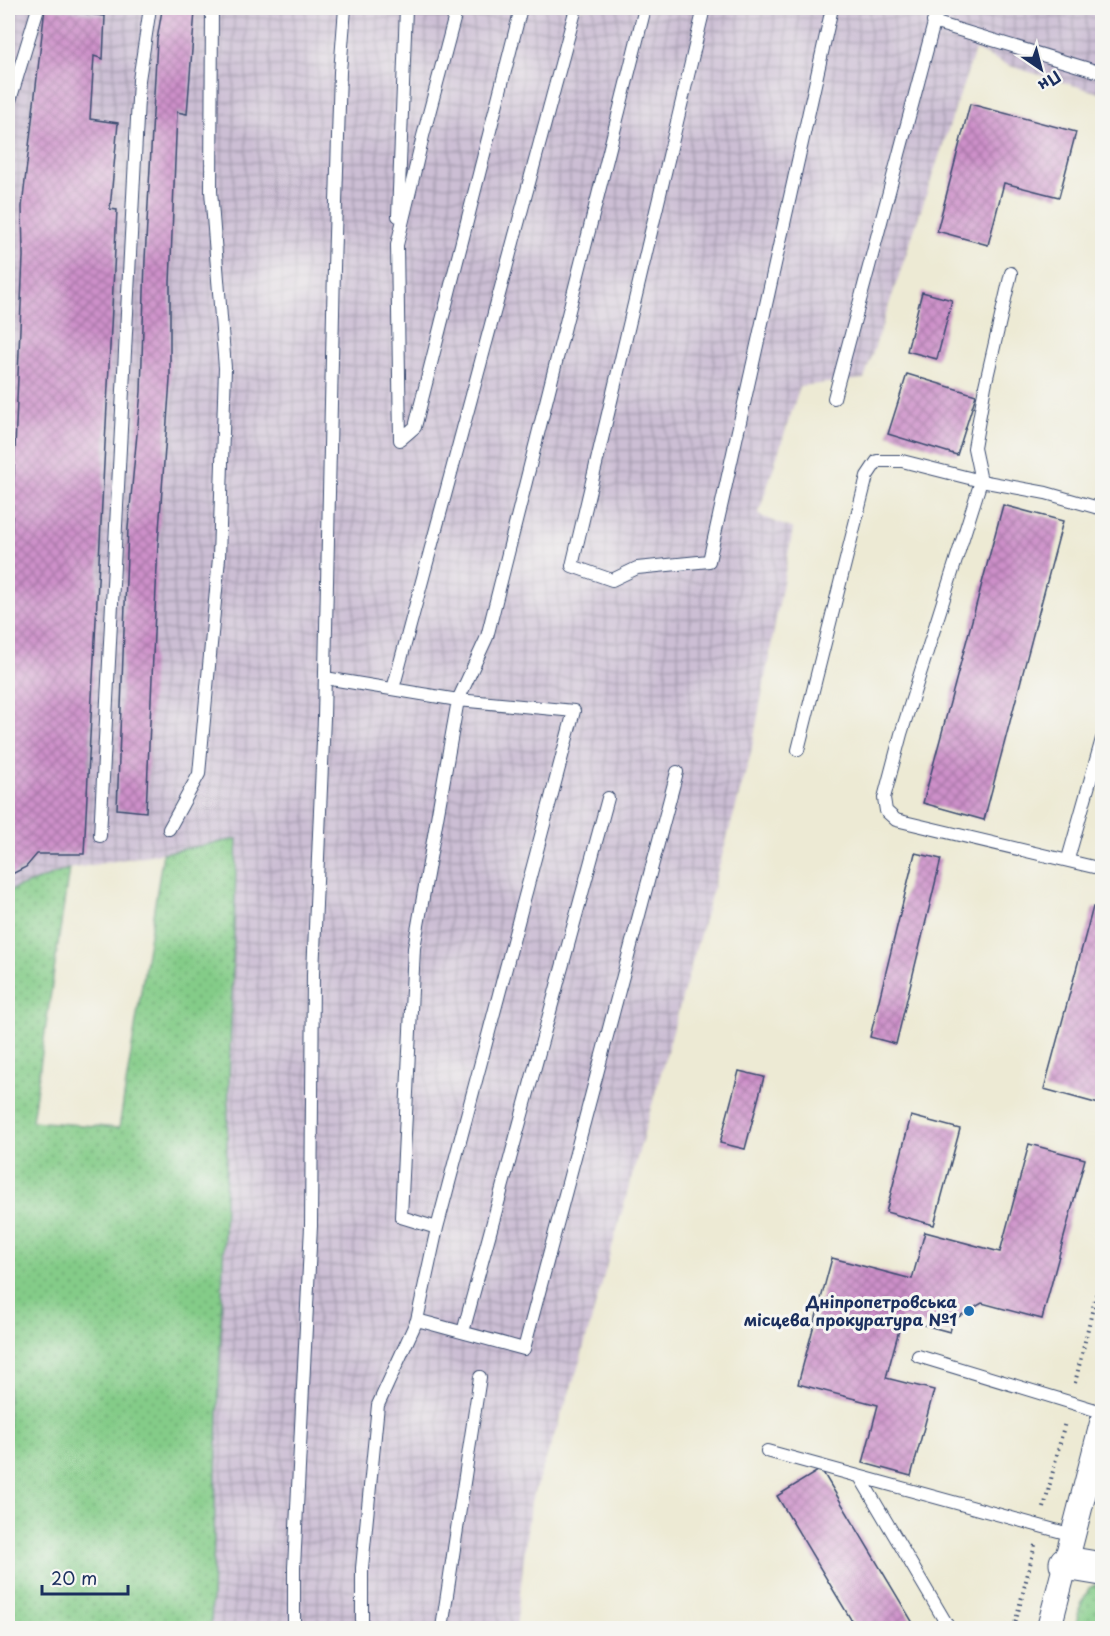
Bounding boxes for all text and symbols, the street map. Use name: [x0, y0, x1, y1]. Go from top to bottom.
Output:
north arrow: [1011, 39, 1071, 99]
text: Пн: [1034, 66, 1067, 99]
place label: Дніпропетровська місцева прокуратура №1: [744, 1289, 957, 1331]
marker: Дніпропетровська місцева прокуратура №1: [962, 1304, 976, 1318]
scale bar: [42, 1558, 128, 1596]
text: 20 m: [51, 1564, 97, 1591]

